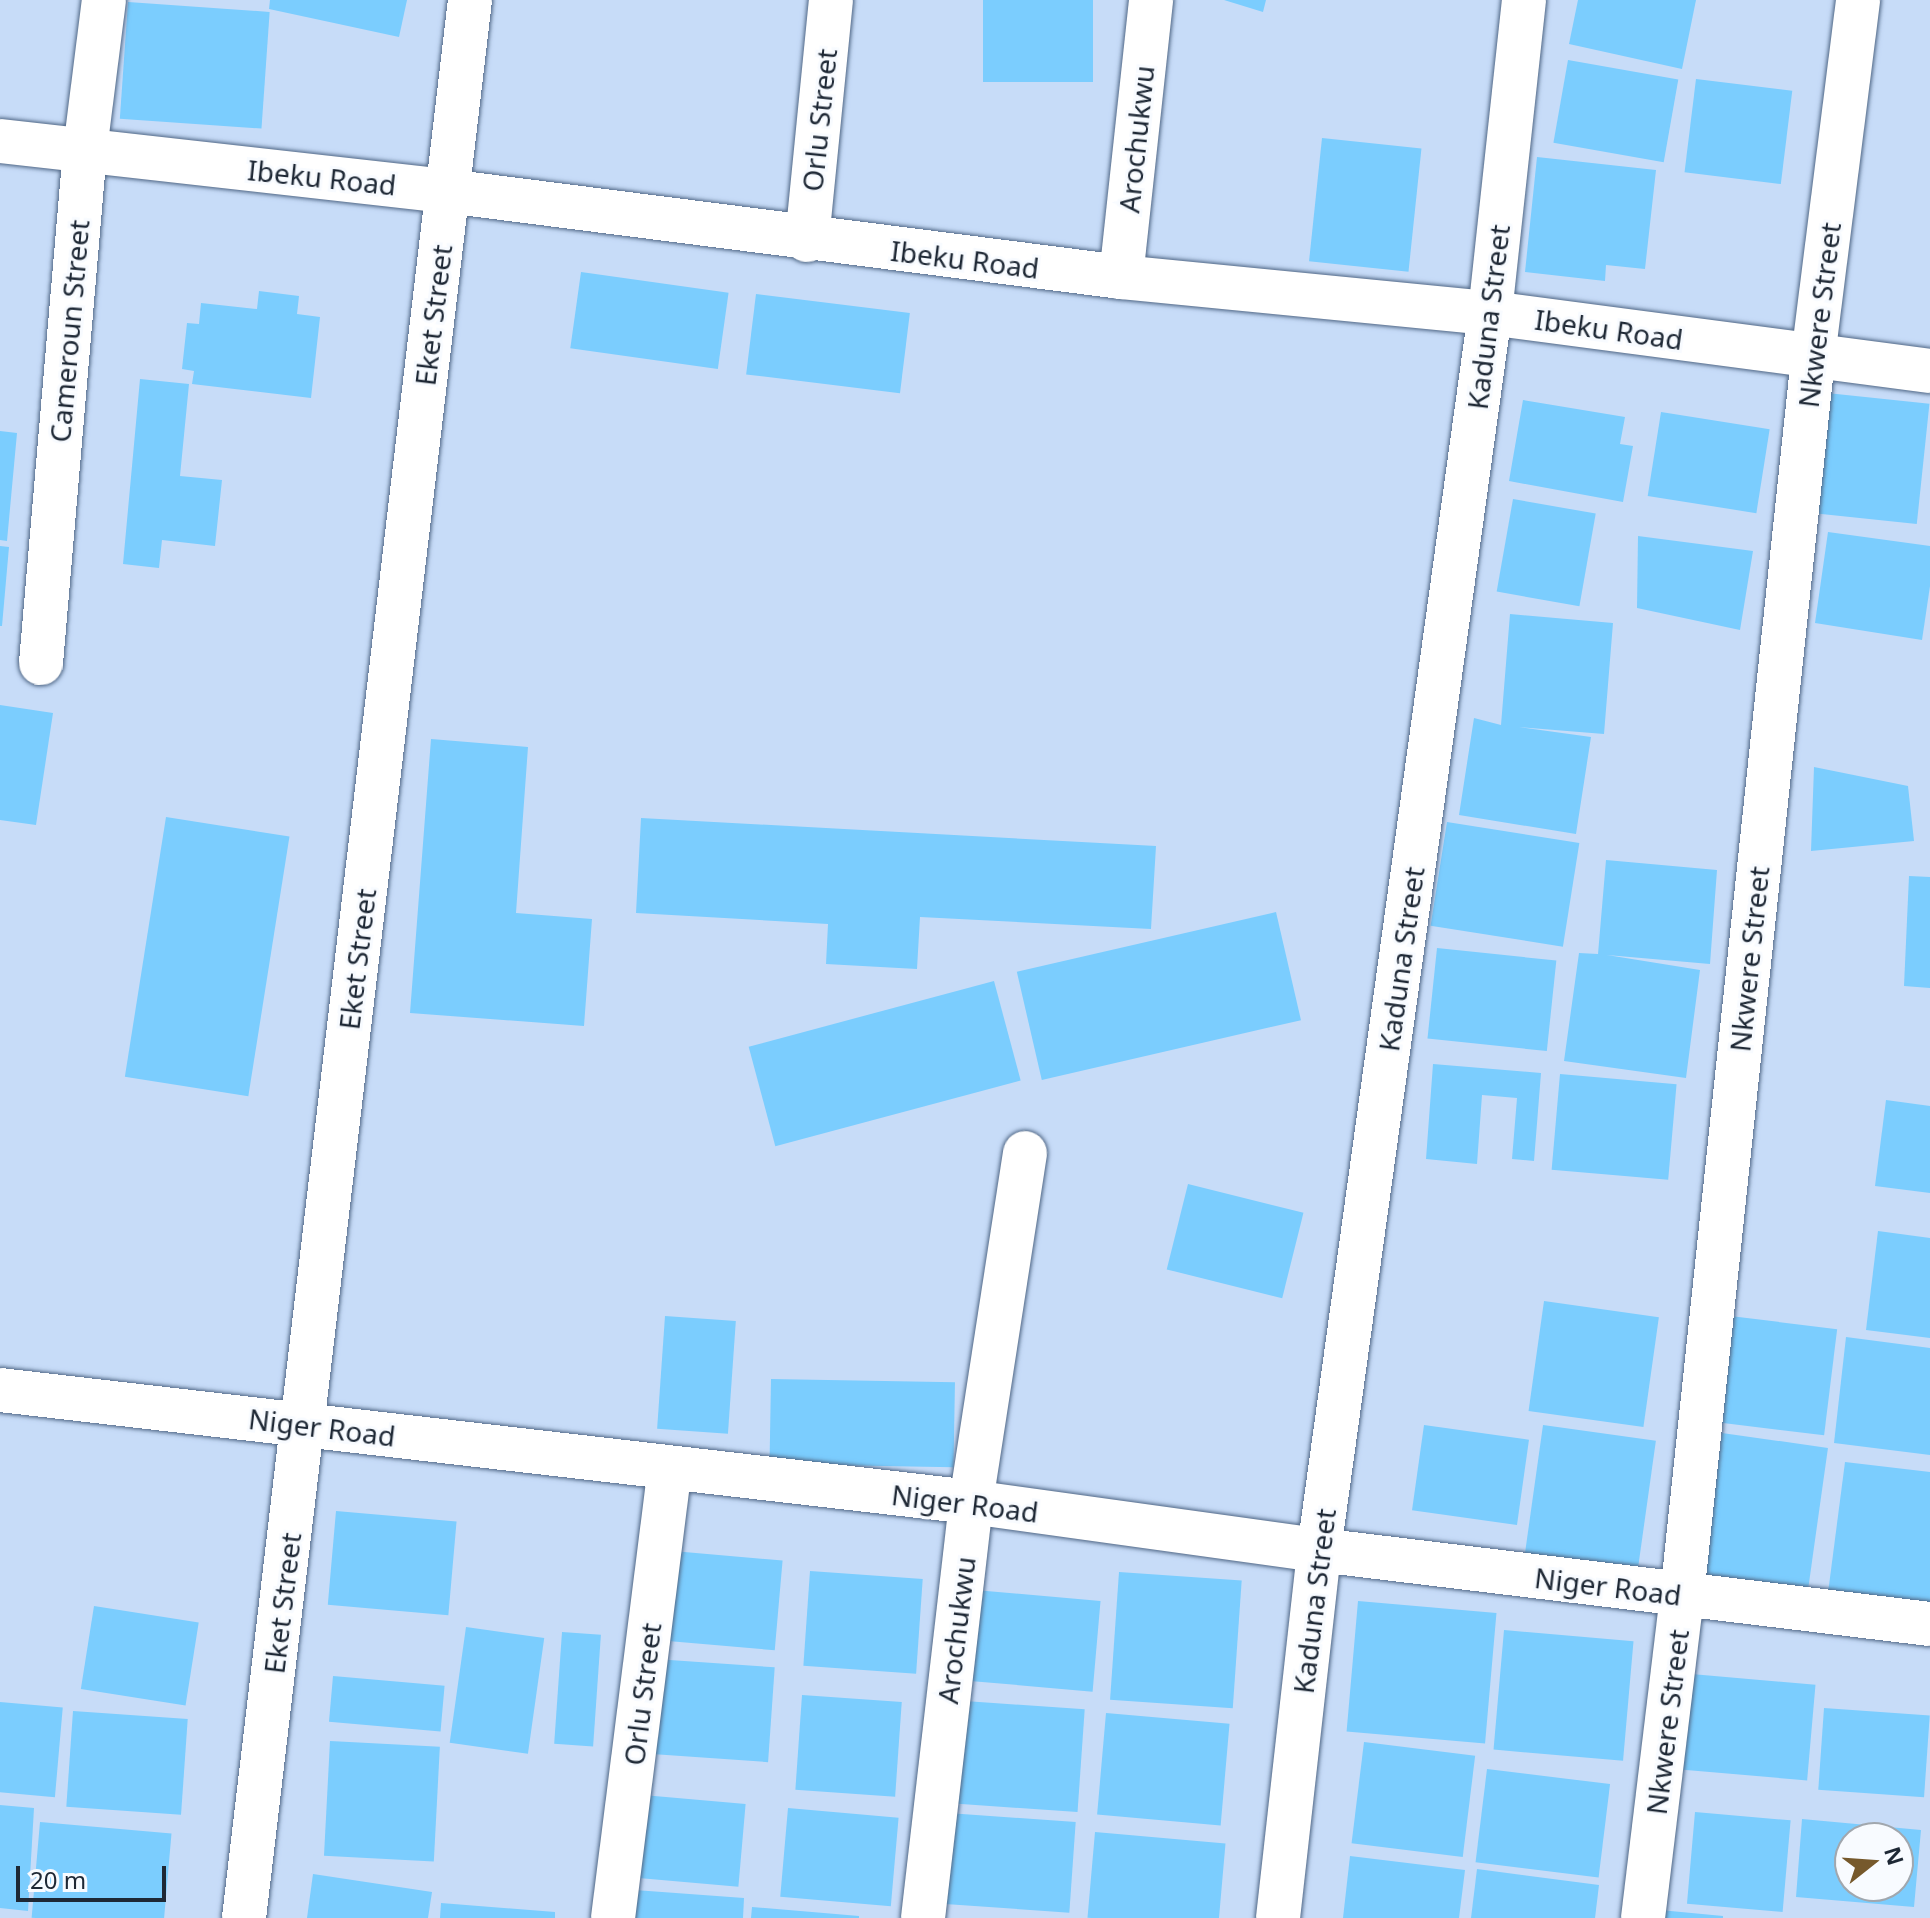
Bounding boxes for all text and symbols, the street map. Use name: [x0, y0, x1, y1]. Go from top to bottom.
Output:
street label: Orlu Street: [795, 47, 843, 193]
street label: Arochukwu: [1112, 64, 1160, 214]
street label: Ibeku Road: [246, 152, 398, 202]
street label: Cameroun Street: [43, 218, 95, 444]
street label: Nkwere Street: [1791, 221, 1847, 409]
street label: Kaduna Street: [1460, 223, 1516, 411]
street label: Ibeku Road: [889, 233, 1041, 285]
street label: Eket Street: [408, 243, 458, 387]
street label: Ibeku Road: [1533, 302, 1685, 356]
street label: Kaduna Street: [1371, 865, 1431, 1053]
street label: Nkwere Street: [1723, 865, 1775, 1053]
street label: Eket Street: [332, 887, 382, 1031]
street label: Niger Road: [247, 1401, 397, 1453]
street label: Niger Road: [890, 1477, 1040, 1529]
street label: Kaduna Street: [1286, 1507, 1342, 1695]
street label: Eket Street: [257, 1531, 307, 1675]
street label: Arochukwu: [930, 1554, 982, 1706]
street label: Niger Road: [1533, 1560, 1683, 1612]
street label: Orlu Street: [617, 1621, 667, 1767]
street label: Nkwere Street: [1639, 1628, 1695, 1816]
north arrow: [1834, 1822, 1914, 1902]
text: N: [1878, 1843, 1912, 1869]
scale bar: [20, 1850, 170, 1900]
text: 20 m: [30, 1863, 86, 1896]

